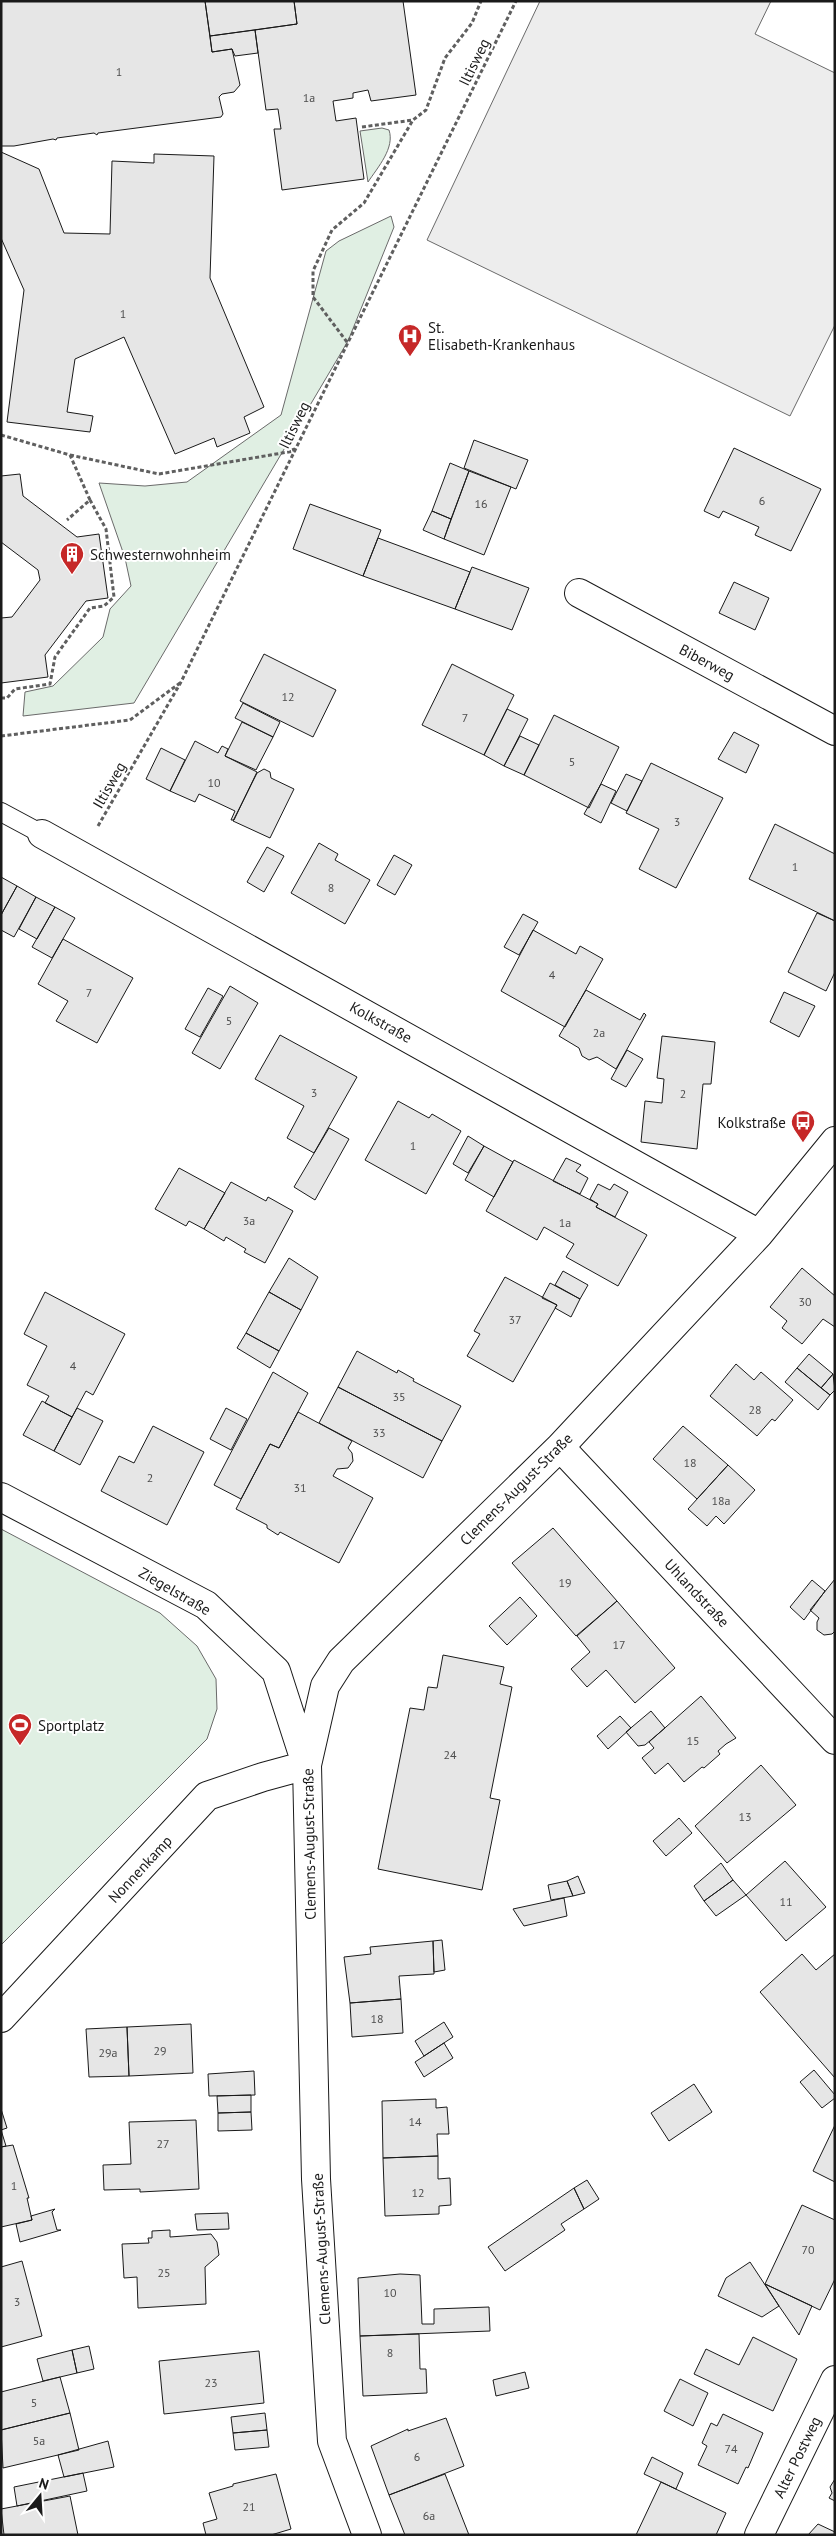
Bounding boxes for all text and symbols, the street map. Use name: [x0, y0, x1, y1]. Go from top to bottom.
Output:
street label: Iltisweg: [454, 35, 494, 89]
house number: 1: [116, 64, 122, 79]
house number: 1a: [303, 90, 315, 105]
house number: 1: [120, 306, 126, 321]
place label: St. Elisabeth-Krankenhaus: [428, 318, 575, 354]
hospital icon: St. Elisabeth-Krankenhaus: [397, 323, 423, 357]
street label: Iltisweg: [274, 398, 314, 452]
house number: 6: [759, 493, 765, 508]
house number: 16: [474, 496, 488, 511]
building icon: Schwesternwohnheim: [59, 541, 85, 575]
place label: Schwesternwohnheim: [90, 545, 231, 564]
street label: Biberweg: [676, 640, 738, 684]
house number: 12: [281, 689, 295, 704]
house number: 7: [462, 710, 468, 725]
house number: 5: [569, 754, 575, 769]
street label: Iltisweg: [88, 758, 130, 812]
house number: 10: [207, 775, 221, 790]
house number: 3: [674, 814, 680, 829]
house number: 1: [792, 859, 798, 874]
house number: 8: [328, 880, 334, 895]
house number: 4: [549, 967, 556, 982]
house number: 7: [86, 985, 92, 1000]
street label: Kolkstraße: [346, 997, 416, 1047]
house number: 5: [226, 1013, 232, 1028]
house number: 2a: [593, 1025, 605, 1040]
house number: 3: [311, 1085, 317, 1100]
house number: 2: [680, 1086, 686, 1101]
bus stop icon: Kolkstraße: [790, 1109, 816, 1143]
place label: Kolkstraße: [718, 1113, 786, 1132]
house number: 1: [410, 1138, 416, 1153]
house number: 3a: [243, 1213, 255, 1228]
house number: 1a: [559, 1215, 571, 1230]
house number: 30: [798, 1294, 812, 1309]
house number: 37: [508, 1312, 522, 1327]
house number: 4: [70, 1358, 77, 1373]
house number: 35: [392, 1389, 406, 1404]
house number: 28: [748, 1402, 762, 1417]
house number: 33: [372, 1425, 386, 1440]
street label: Clemens-August-Straße: [456, 1429, 576, 1549]
house number: 18: [683, 1455, 697, 1470]
house number: 2: [147, 1470, 153, 1485]
house number: 31: [293, 1480, 307, 1495]
house number: 18a: [711, 1493, 731, 1508]
street label: Uhlandstraße: [661, 1555, 733, 1631]
street label: Ziegelstraße: [136, 1563, 214, 1619]
house number: 19: [558, 1575, 572, 1590]
house number: 17: [612, 1637, 626, 1652]
sports icon: Sportplatz: [7, 1712, 33, 1746]
place label: Sportplatz: [38, 1716, 104, 1735]
house number: 15: [686, 1733, 700, 1748]
house number: 24: [443, 1747, 457, 1762]
street label: Clemens-August-Straße: [298, 1768, 320, 1920]
house number: 13: [738, 1809, 752, 1824]
street label: Nonnenkamp: [104, 1831, 176, 1907]
house number: 11: [779, 1894, 793, 1909]
house number: 18: [370, 2011, 384, 2026]
house number: 29: [153, 2043, 167, 2058]
house number: 29a: [98, 2045, 118, 2060]
house number: 14: [408, 2114, 422, 2129]
house number: 27: [156, 2136, 170, 2151]
street label: Clemens-August-Straße: [308, 2173, 334, 2325]
house number: 1: [11, 2178, 17, 2193]
house number: 12: [411, 2185, 425, 2200]
house number: 70: [801, 2242, 815, 2257]
house number: 25: [157, 2265, 171, 2280]
house number: 10: [383, 2285, 397, 2300]
house number: 3: [14, 2294, 20, 2309]
house number: 8: [387, 2345, 393, 2360]
house number: 23: [204, 2375, 218, 2390]
house number: 5: [31, 2395, 37, 2410]
street label: Alter Postweg: [769, 2413, 825, 2501]
house number: 5a: [33, 2433, 45, 2448]
house number: 74: [724, 2441, 738, 2456]
house number: 6: [414, 2449, 420, 2464]
north arrow: [15, 2471, 65, 2521]
text: N: [37, 2474, 51, 2494]
house number: 21: [242, 2499, 256, 2514]
house number: 6a: [423, 2508, 435, 2523]

